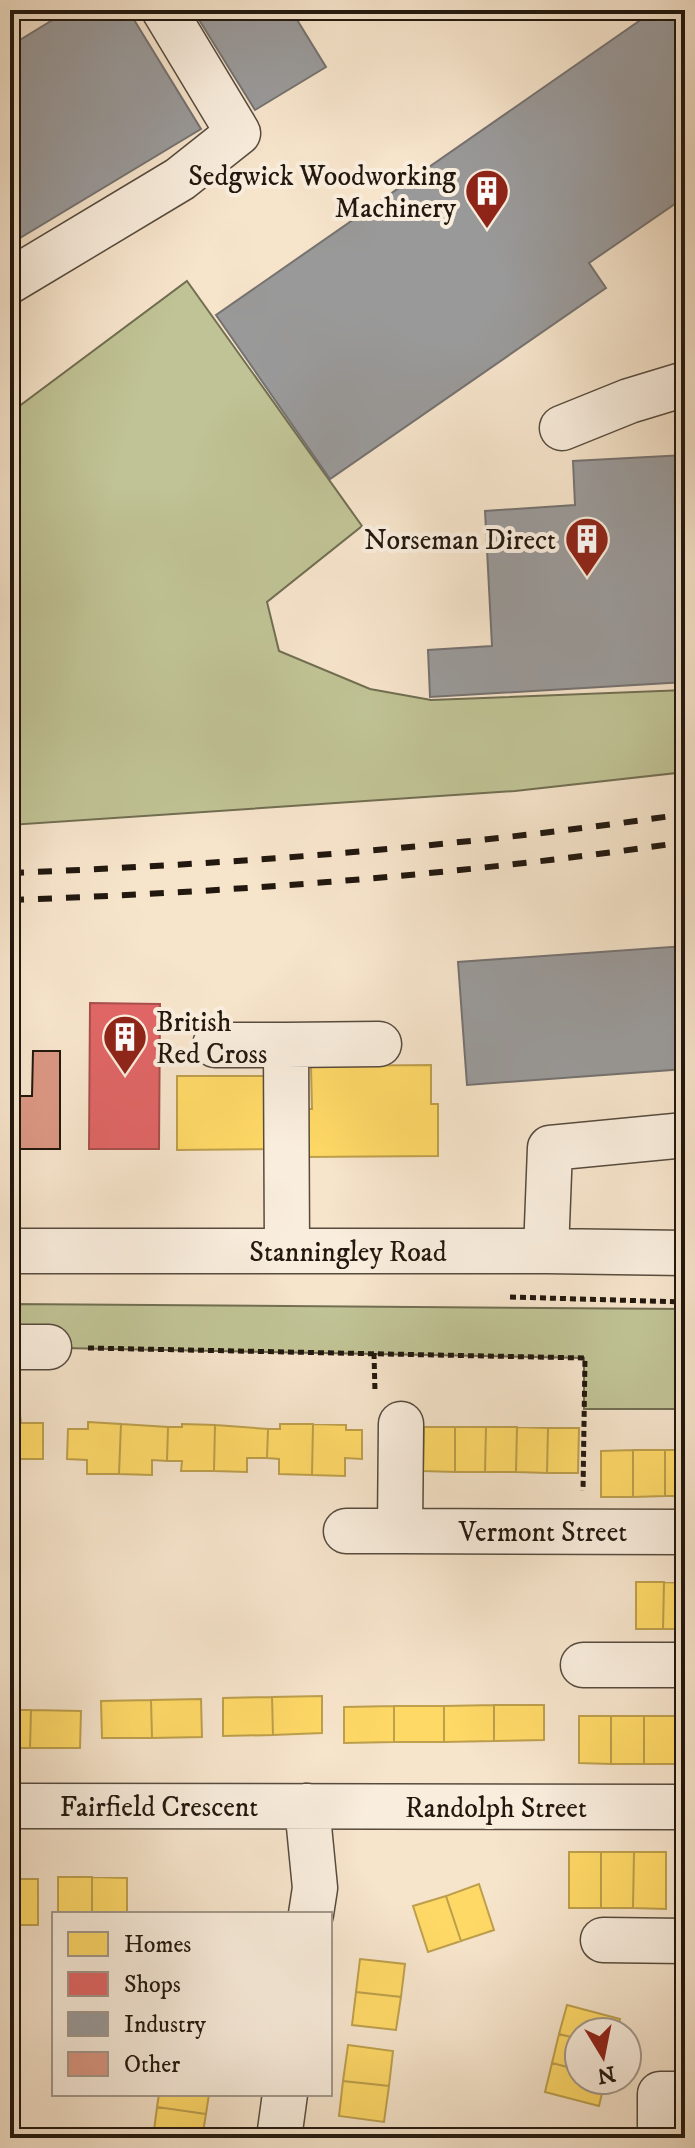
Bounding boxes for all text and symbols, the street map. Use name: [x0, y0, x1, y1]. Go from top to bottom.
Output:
place label: Sedgwick Woodworking Machinery: [188, 159, 457, 226]
building icon: Sedgwick Woodworking Machinery: [463, 167, 511, 230]
building icon: Norseman Direct: [563, 515, 611, 578]
place label: Norseman Direct: [364, 523, 556, 558]
place label: British Red Cross: [156, 1005, 267, 1072]
building icon: British Red Cross: [101, 1013, 149, 1076]
street label: Stanningley Road: [249, 1235, 447, 1270]
street label: Vermont Street: [458, 1515, 627, 1550]
street label: Fairfield Crescent: [60, 1790, 258, 1825]
street label: Randolph Street: [405, 1791, 587, 1826]
legend: [52, 1912, 332, 2096]
text: Homes: [124, 1930, 191, 1960]
text: Shops: [124, 1970, 181, 2000]
text: Industry: [124, 2010, 207, 2040]
north arrow: [563, 2016, 643, 2096]
text: Other: [124, 2050, 180, 2080]
text: N: [595, 2059, 617, 2089]

